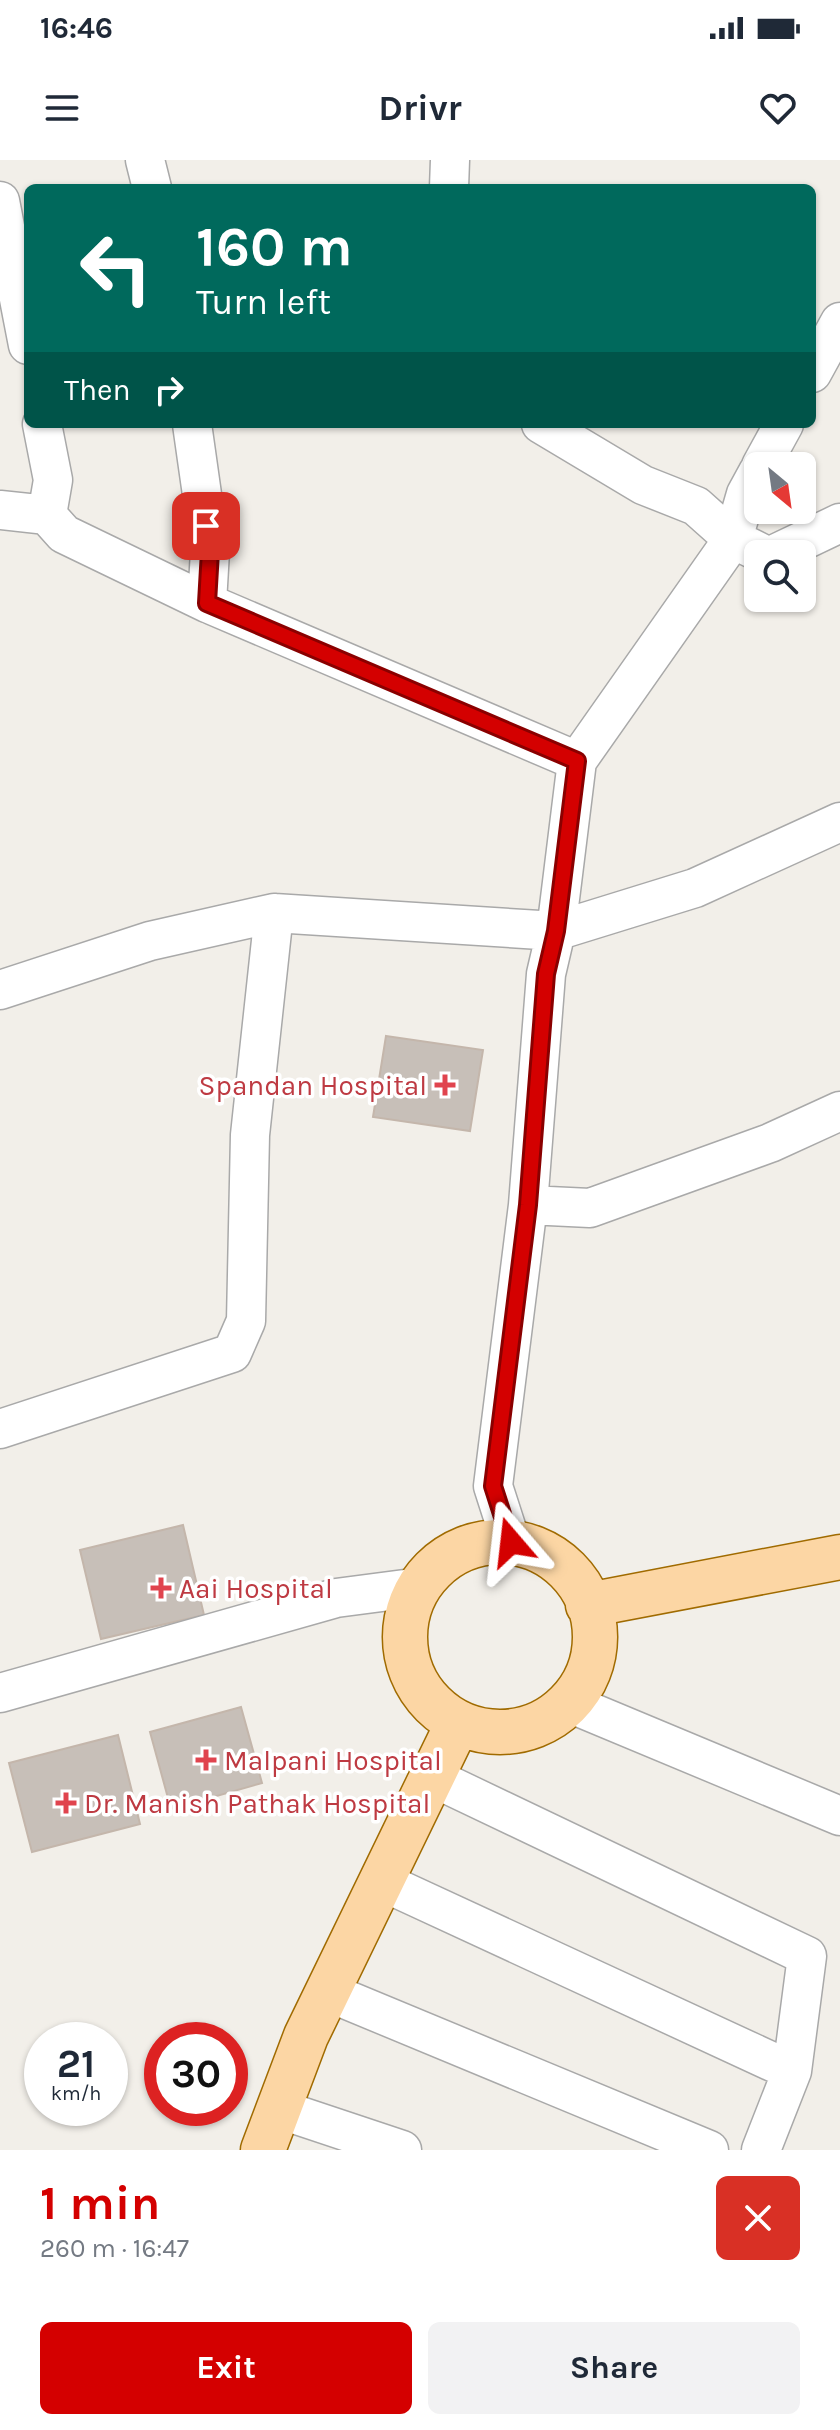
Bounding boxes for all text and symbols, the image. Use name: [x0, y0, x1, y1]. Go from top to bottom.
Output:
text: 16:46: [40, 10, 113, 46]
icon: menu: [40, 86, 84, 130]
icon: heart: [756, 86, 800, 130]
text: Drivr: [378, 87, 462, 129]
text: 160 m: [196, 214, 353, 279]
icon: left: [64, 216, 168, 320]
text: Turn left: [196, 281, 331, 323]
icon: right: [147, 368, 191, 412]
text: Then: [64, 372, 131, 408]
north arrow: [744, 452, 816, 524]
map controls: [744, 452, 816, 612]
pin: [172, 492, 240, 560]
icon: arrive: [184, 504, 228, 548]
button: search: [744, 540, 816, 612]
place label: Spandan Hospital: [199, 1069, 427, 1102]
marker: Spandan Hospital: [434, 1074, 456, 1096]
position arrow: [469, 1500, 553, 1584]
place label: Aai Hospital: [179, 1572, 333, 1605]
marker: Aai Hospital: [150, 1577, 172, 1599]
place label: Malpani Hospital: [224, 1744, 442, 1777]
marker: Malpani Hospital: [195, 1749, 217, 1771]
place label: Dr. Manish Pathak Hospital: [84, 1787, 430, 1820]
marker: Dr. Manish Pathak Hospital: [55, 1792, 77, 1814]
speed limit sign: 30: [144, 2022, 248, 2126]
text: 21: [57, 2040, 95, 2087]
text: km/h: [51, 2082, 101, 2105]
text: 1 min: [40, 2175, 160, 2231]
button: close: [716, 2176, 800, 2260]
text: 260 m · 16:47: [40, 2233, 189, 2264]
button: Exit: [40, 2322, 412, 2414]
button: Share: [428, 2322, 800, 2414]

